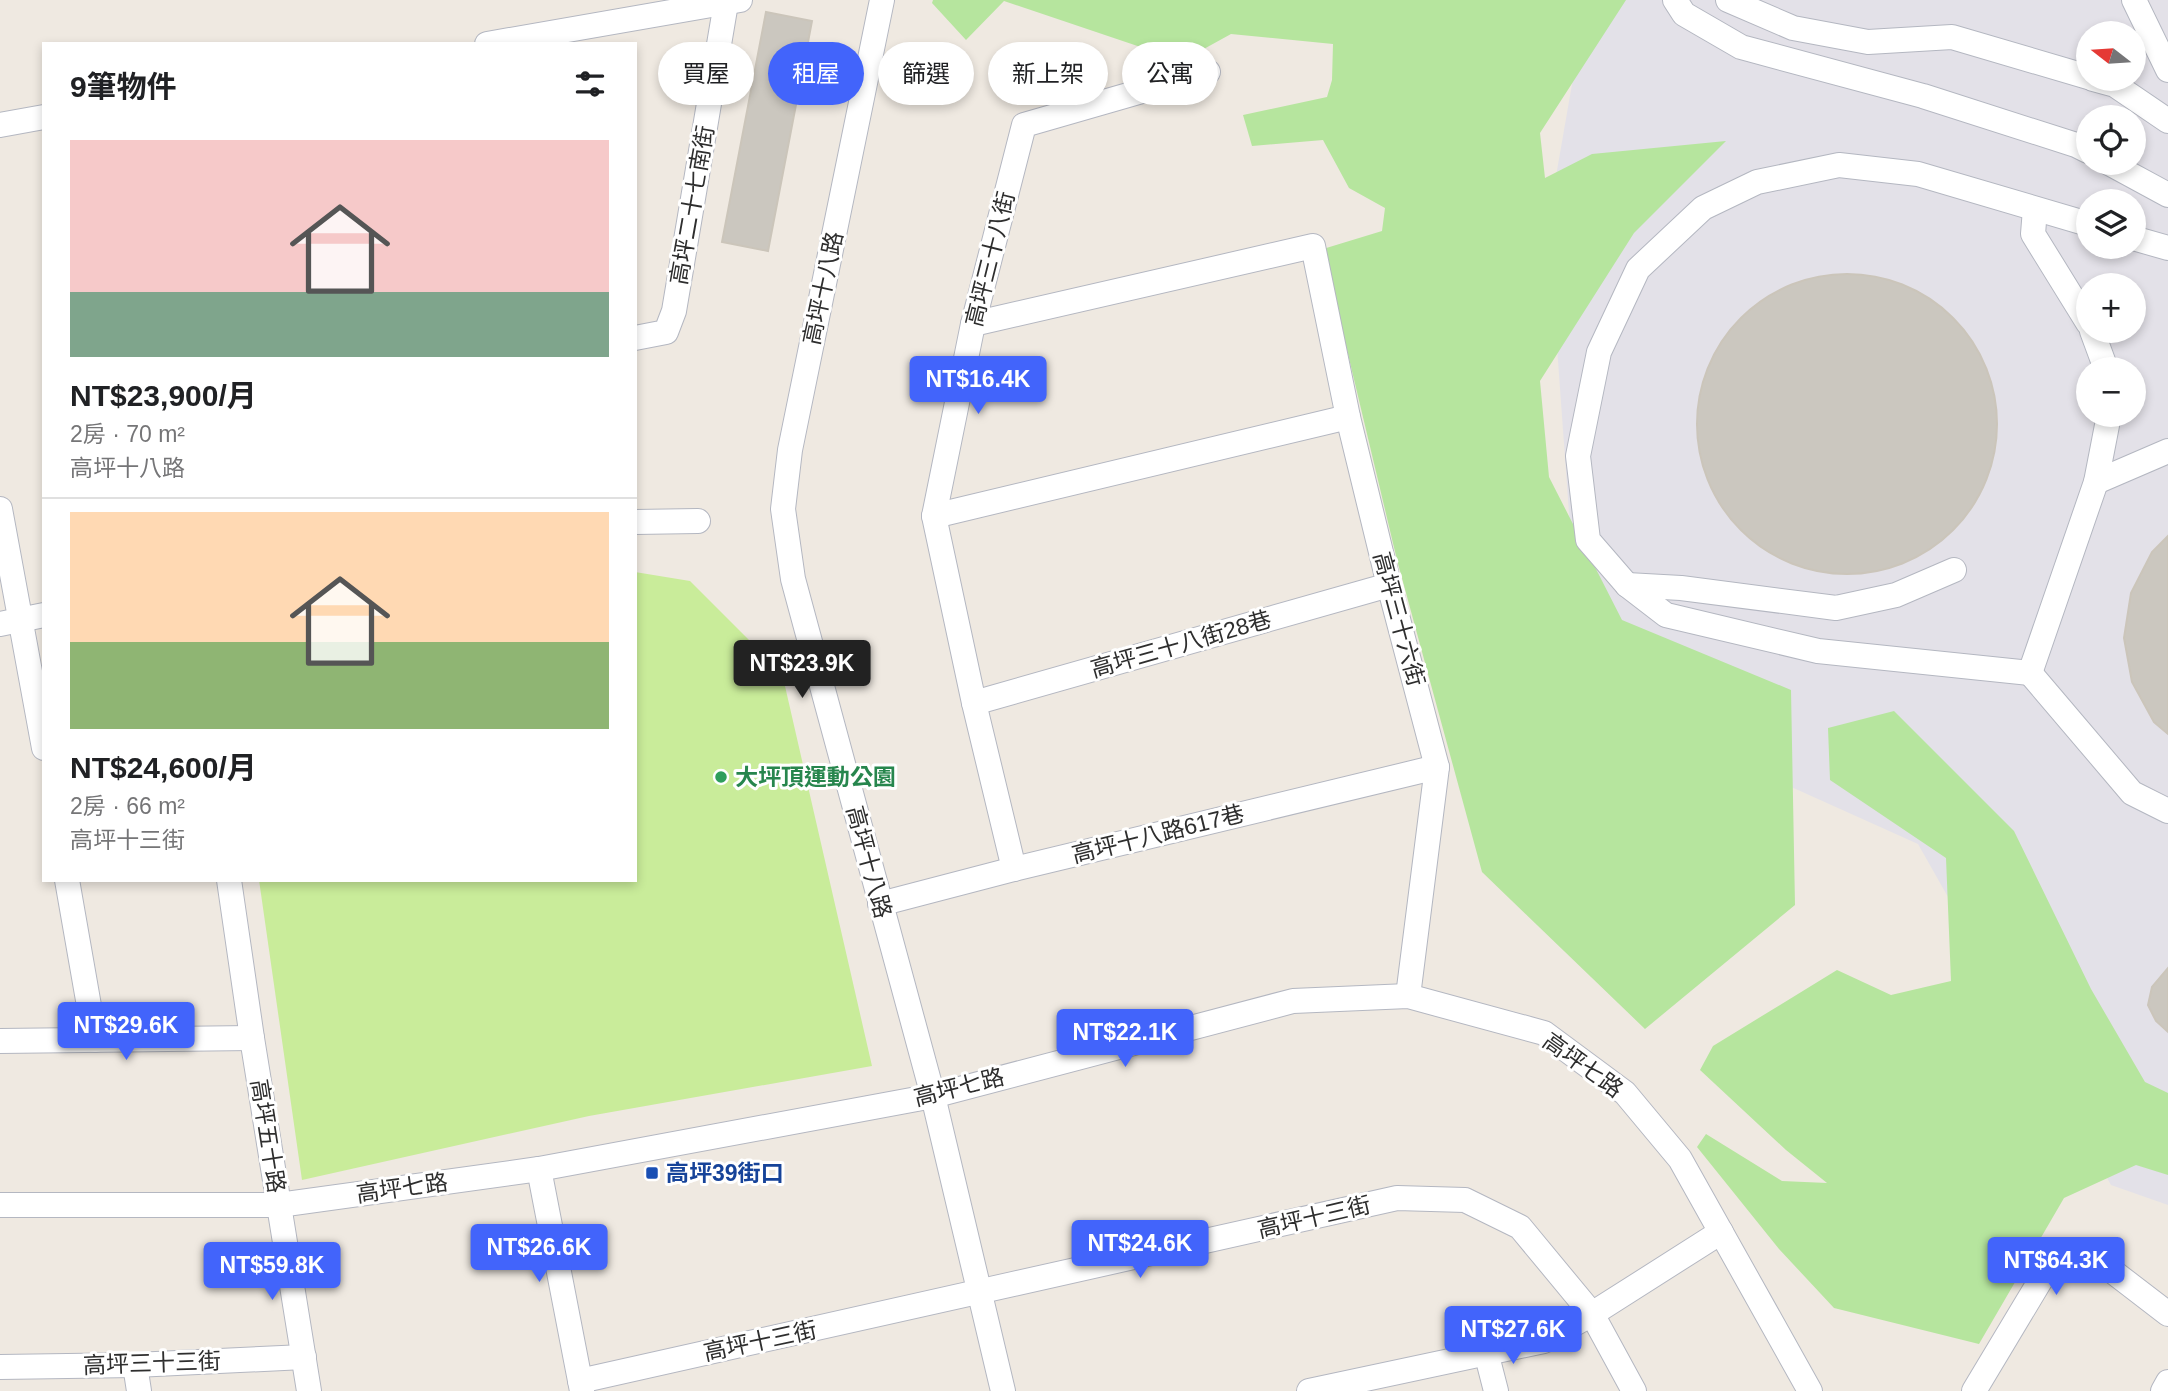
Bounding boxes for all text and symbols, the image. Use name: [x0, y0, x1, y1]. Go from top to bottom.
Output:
north arrow: [2076, 21, 2146, 91]
map controls: [2076, 21, 2146, 427]
chip: 買屋: [658, 42, 754, 105]
chip: 租屋: [768, 42, 864, 105]
chip: 篩選: [878, 42, 974, 105]
chip: 新上架: [988, 42, 1108, 105]
chip: 公寓: [1122, 42, 1218, 105]
icon: filters: [571, 65, 609, 103]
text: 9筆物件: [70, 70, 177, 103]
button: locate: [2076, 105, 2146, 175]
street label: 高坪二十七南街: [665, 123, 719, 287]
icon: home: [277, 186, 403, 312]
street label: 高坪三十八街: [961, 189, 1019, 329]
button: layers: [2076, 189, 2146, 259]
street label: 高坪十八路: [798, 229, 848, 347]
button: +: [2076, 273, 2146, 343]
pin: NT$16.4K: [906, 356, 1050, 416]
button: −: [2076, 357, 2146, 427]
text: NT$16.4K: [926, 366, 1030, 392]
text: NT$23,900/月: [70, 379, 257, 412]
text: 2房 · 70 m²: [70, 421, 185, 447]
text: 高坪十八路: [70, 455, 185, 481]
street label: 高坪三十六街: [1369, 549, 1429, 689]
icon: home: [277, 558, 403, 684]
street label: 高坪三十八街28巷: [1088, 606, 1274, 682]
pin: NT$23.9K: [730, 640, 874, 700]
text: NT$23.9K: [750, 650, 854, 676]
text: NT$24,600/月: [70, 751, 257, 784]
place label: 大坪頂運動公園: [735, 764, 896, 790]
marker: 大坪頂運動公園: [713, 769, 729, 785]
text: 2房 · 66 m²: [70, 793, 185, 819]
street label: 高坪十八路617巷: [1069, 800, 1247, 868]
street label: 高坪十八路: [842, 803, 896, 921]
text: 高坪十三街: [70, 827, 185, 853]
pin: NT$29.6K: [54, 1002, 198, 1062]
pin: NT$22.1K: [1053, 1010, 1197, 1069]
text: NT$29.6K: [74, 1012, 178, 1038]
text: NT$22.1K: [1073, 1019, 1177, 1045]
street label: 高坪七路: [1538, 1027, 1628, 1103]
street label: 高坪七路: [911, 1063, 1007, 1111]
street label: 高坪五十路: [246, 1077, 290, 1195]
place label: 高坪39街口: [666, 1160, 784, 1186]
marker: 高坪39街口: [644, 1165, 660, 1181]
street label: 高坪七路: [355, 1169, 449, 1207]
street label: 高坪十三街: [1255, 1191, 1373, 1243]
pin: NT$24.6K: [1068, 1220, 1212, 1280]
pin: NT$26.6K: [467, 1224, 611, 1284]
text: NT$24.6K: [1088, 1230, 1192, 1256]
text: NT$26.6K: [487, 1234, 591, 1260]
pin: NT$64.3K: [1984, 1238, 2128, 1297]
pin: NT$59.8K: [200, 1242, 344, 1302]
text: NT$64.3K: [2004, 1247, 2108, 1273]
text: NT$59.8K: [220, 1252, 324, 1278]
pin: NT$27.6K: [1441, 1306, 1585, 1366]
street label: 高坪十三街: [701, 1316, 819, 1366]
text: NT$27.6K: [1461, 1316, 1565, 1342]
street label: 高坪三十三街: [83, 1348, 221, 1378]

